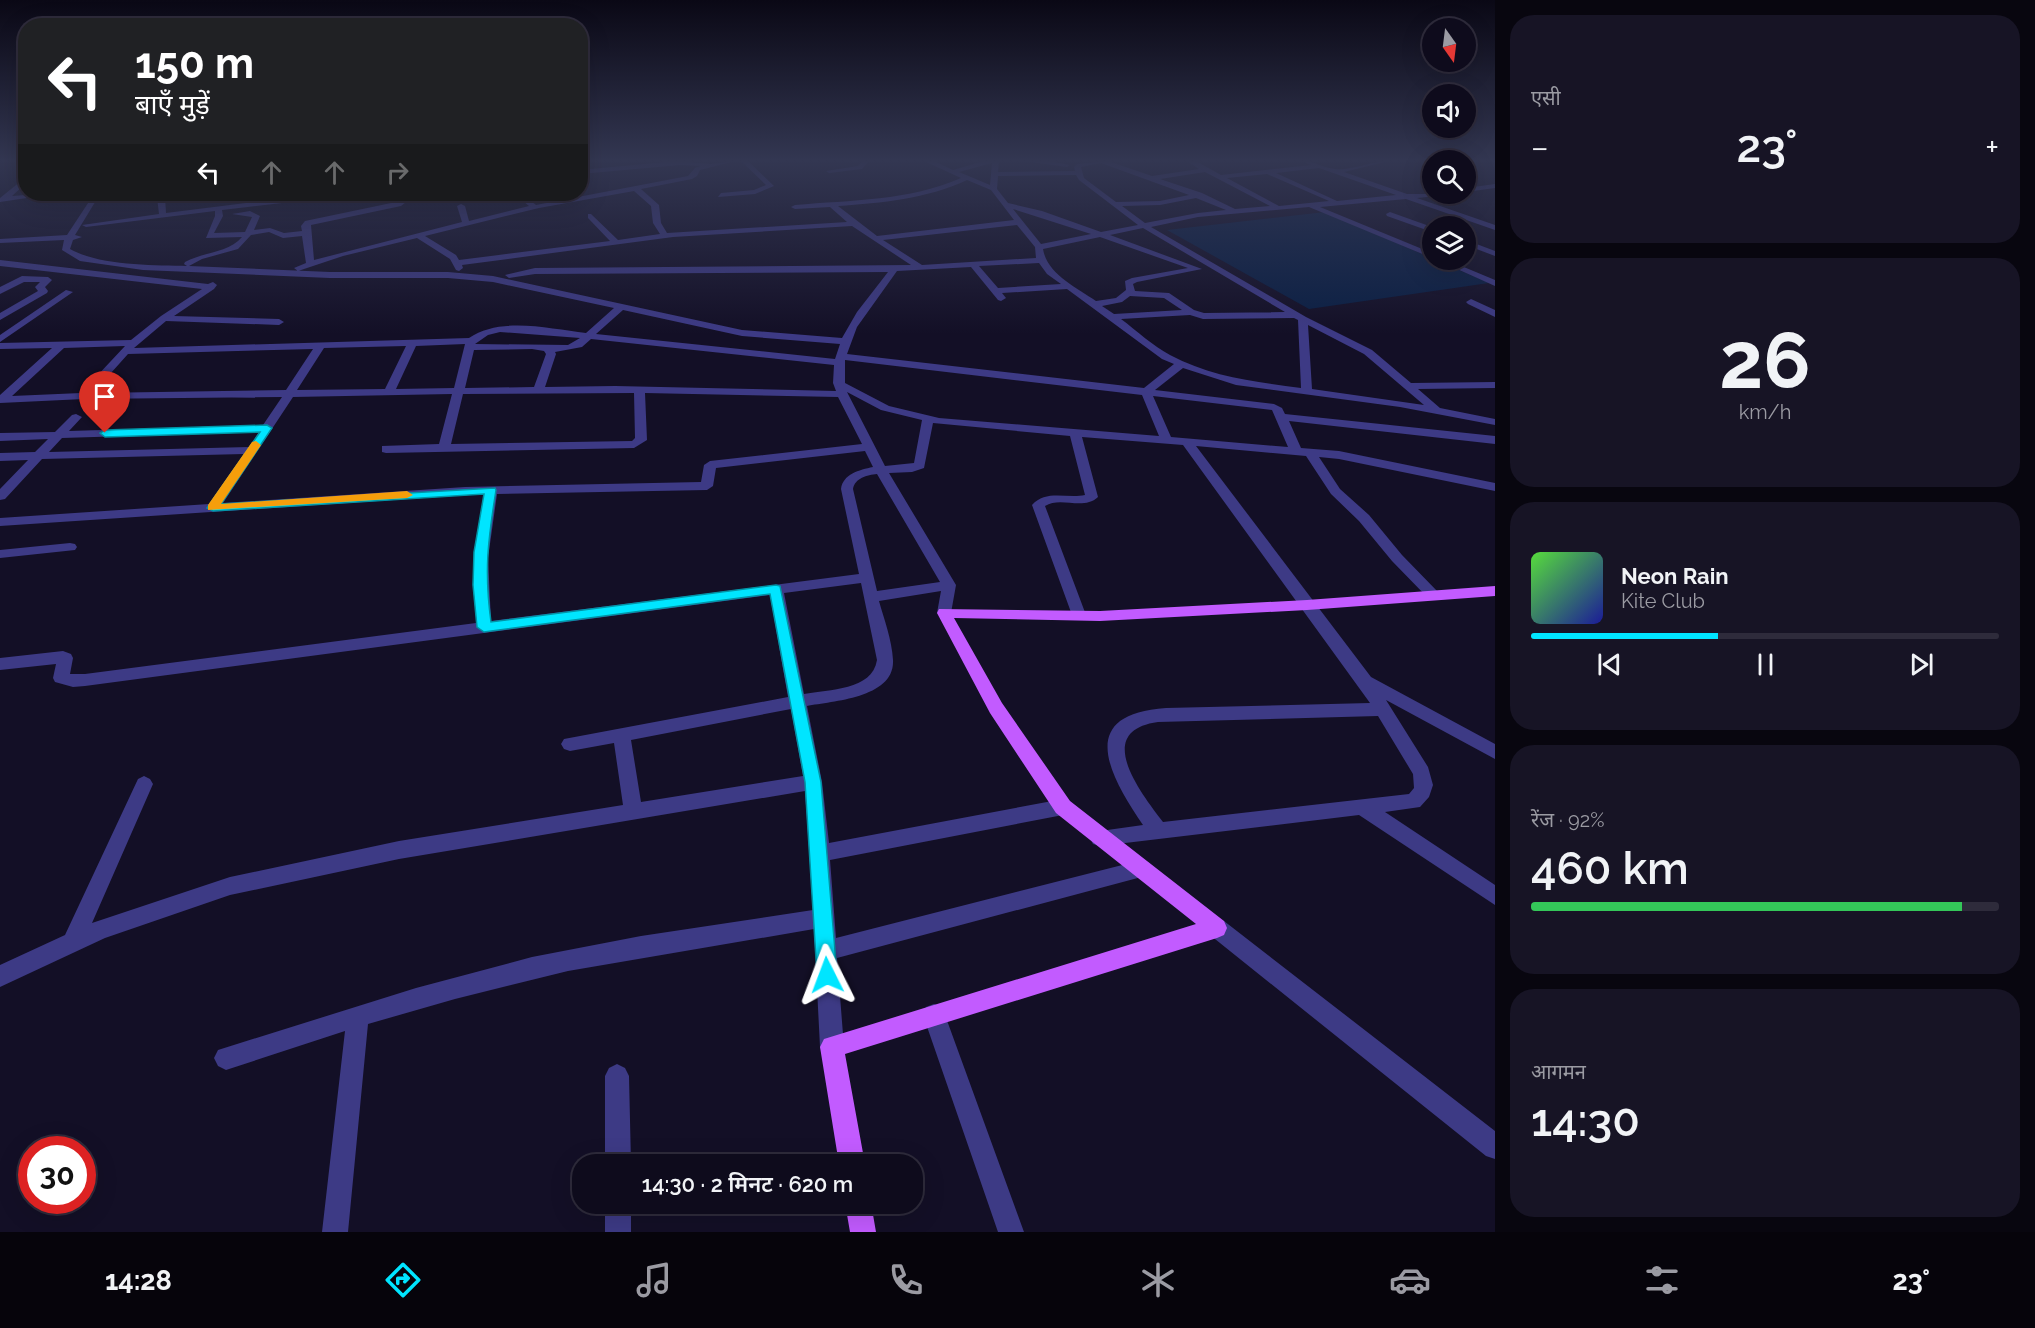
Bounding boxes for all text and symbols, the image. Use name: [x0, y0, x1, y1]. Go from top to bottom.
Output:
north arrow: [1422, 18, 1476, 72]
map controls: [1422, 18, 1476, 270]
text: 150 m: [135, 39, 254, 88]
icon: left: [36, 42, 114, 120]
button: sound: [1422, 84, 1476, 138]
text: एसी: [1531, 86, 1561, 110]
text: बाएँ मुड़ें: [135, 89, 210, 120]
text: 23°: [1737, 120, 1798, 173]
text: −: [1531, 128, 1549, 167]
text: +: [1985, 128, 1999, 167]
button: search: [1422, 150, 1476, 204]
icon: left: [192, 156, 225, 189]
icon: ahead: [255, 156, 288, 189]
icon: ahead: [318, 156, 351, 189]
icon: right: [381, 156, 414, 189]
button: layers: [1422, 216, 1476, 270]
text: 26: [1719, 315, 1811, 406]
pin: [79, 371, 130, 433]
icon: arrive: [88, 380, 121, 413]
text: km/h: [1739, 400, 1791, 424]
text: Neon Rain: [1621, 563, 1729, 589]
text: Kite Club: [1621, 589, 1705, 613]
icon: previous: [1593, 648, 1626, 681]
icon: pause: [1749, 648, 1782, 681]
icon: next: [1905, 648, 1938, 681]
text: रेंज · 92%: [1531, 808, 1604, 832]
text: 460 km: [1531, 842, 1689, 895]
position arrow: [795, 943, 859, 1007]
text: आगमन: [1531, 1060, 1586, 1084]
text: 14:30: [1531, 1094, 1640, 1147]
speed limit sign: 30: [18, 1136, 96, 1214]
text: 14:30 · 2 मिनट · 620 m: [642, 1171, 853, 1197]
icon: directions: [382, 1259, 424, 1301]
icon: music: [633, 1259, 675, 1301]
icon: phone: [885, 1259, 927, 1301]
icon: climate: [1137, 1259, 1179, 1301]
icon: car: [1389, 1259, 1431, 1301]
icon: filters: [1641, 1259, 1683, 1301]
text: 14:28: [105, 1265, 172, 1296]
text: 23°: [1892, 1265, 1930, 1296]

